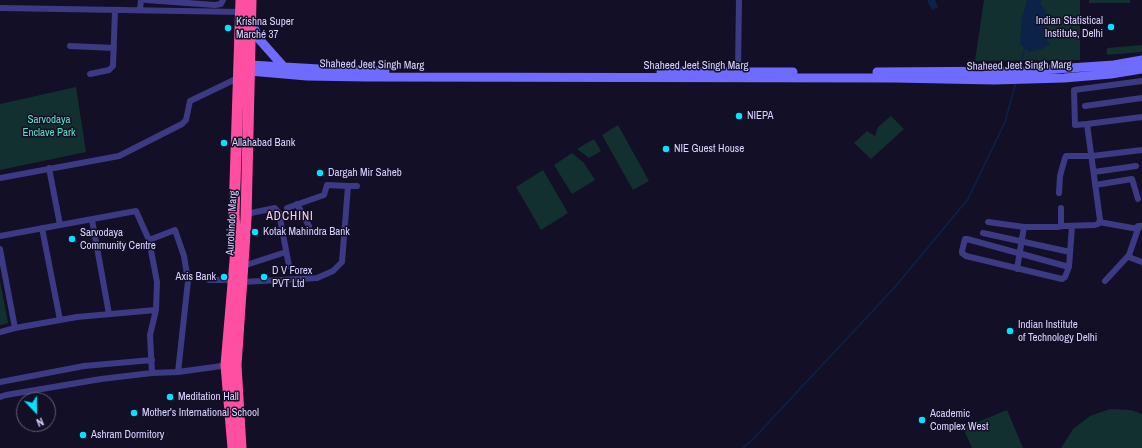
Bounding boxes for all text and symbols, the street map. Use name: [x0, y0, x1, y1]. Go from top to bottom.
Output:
place label: Indian Statistical Institute, Delhi: [1036, 14, 1103, 40]
place label: Krishna Super Marché 37: [236, 15, 294, 41]
marker: Indian Statistical Institute, Delhi: [1106, 22, 1116, 32]
marker: Krishna Super Marché 37: [223, 23, 233, 33]
street label: Shaheed Jeet Singh Marg: [319, 57, 425, 73]
street label: Shaheed Jeet Singh Marg: [966, 58, 1072, 74]
street label: Shaheed Jeet Singh Marg: [644, 59, 748, 73]
place label: NIEPA: [747, 109, 773, 123]
marker: NIEPA: [734, 111, 744, 121]
park label: Sarvodaya Enclave Park: [22, 113, 76, 139]
place label: Allahabad Bank: [232, 136, 295, 150]
marker: Allahabad Bank: [219, 138, 229, 148]
place label: NIE Guest House: [674, 142, 744, 156]
marker: NIE Guest House: [661, 144, 671, 154]
place label: Dargah Mir Saheb: [328, 166, 402, 180]
marker: Dargah Mir Saheb: [315, 168, 325, 178]
street label: Aurobindo Marg: [224, 190, 240, 256]
district label: ADCHINI: [266, 210, 314, 224]
place label: Kotak Mahindra Bank: [263, 225, 350, 239]
place label: Sarvodaya Community Centre: [80, 226, 156, 252]
marker: Kotak Mahindra Bank: [250, 227, 260, 237]
marker: Sarvodaya Community Centre: [67, 234, 77, 244]
place label: D V Forex PVT Ltd: [272, 264, 312, 290]
place label: Axis Bank: [175, 270, 216, 284]
marker: Axis Bank: [219, 272, 229, 282]
marker: D V Forex PVT Ltd: [259, 272, 269, 282]
place label: Indian Institute of Technology Delhi: [1018, 318, 1097, 344]
marker: Indian Institute of Technology Delhi: [1005, 326, 1015, 336]
place label: Meditation Hall: [178, 390, 239, 404]
north arrow: [16, 392, 56, 432]
marker: Meditation Hall: [165, 392, 175, 402]
place label: Mother's International School: [142, 406, 259, 420]
place label: Academic Complex West: [930, 407, 988, 433]
marker: Mother's International School: [129, 408, 139, 418]
text: N: [34, 414, 46, 430]
marker: Academic Complex West: [917, 415, 927, 425]
place label: Ashram Dormitory: [91, 428, 164, 442]
marker: Ashram Dormitory: [78, 430, 88, 440]

